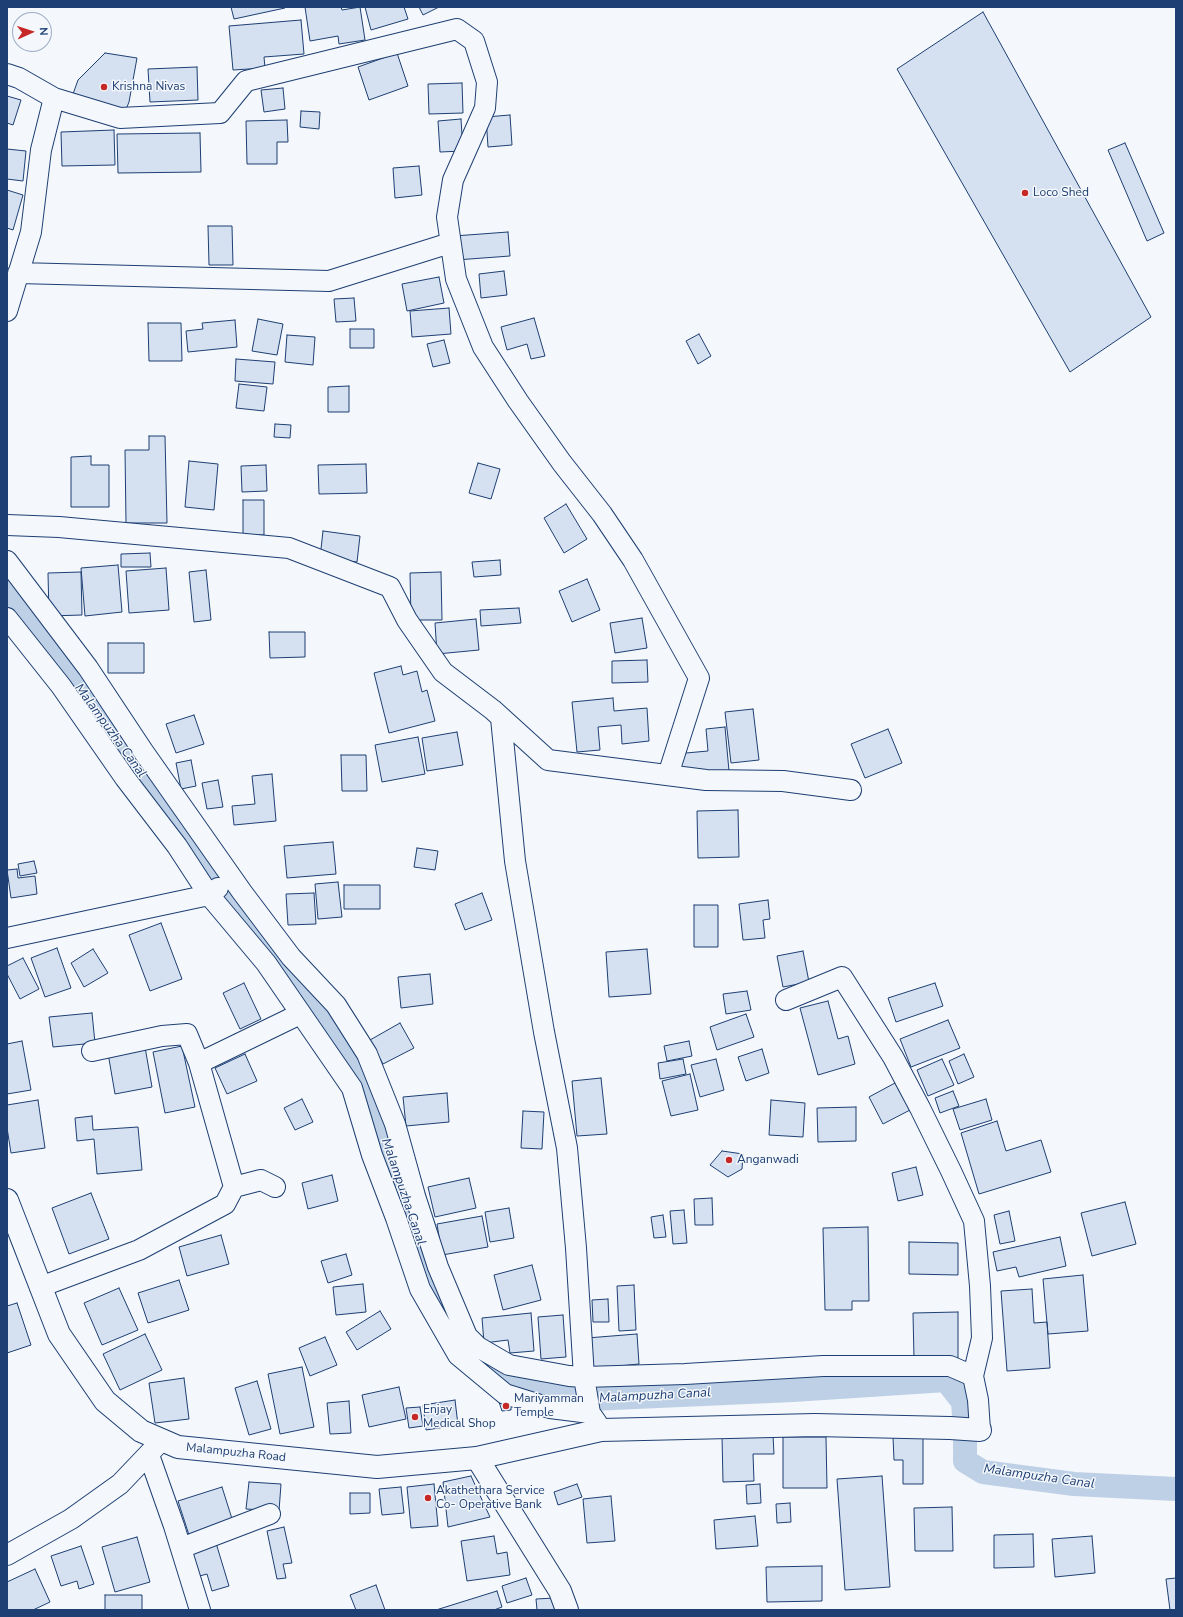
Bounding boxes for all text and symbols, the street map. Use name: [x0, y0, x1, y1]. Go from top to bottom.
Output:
north arrow: [12, 12, 52, 52]
text: N: [36, 27, 51, 36]
place label: Krishna Nivas: [112, 80, 185, 94]
marker: Krishna Nivas: [99, 82, 109, 92]
place label: Loco Shed: [1033, 186, 1089, 200]
marker: Loco Shed: [1020, 188, 1030, 198]
water label: Malampuzha Canal: [71, 681, 149, 781]
water label: Malampuzha Canal: [377, 1137, 429, 1247]
place label: Anganwadi: [737, 1153, 799, 1167]
marker: Anganwadi: [724, 1155, 734, 1165]
water label: Malampuzha Canal: [599, 1385, 711, 1407]
place label: Mariyamman Temple: [514, 1392, 584, 1420]
marker: Mariyamman Temple: [501, 1401, 511, 1411]
place label: Enjay Medical Shop: [423, 1403, 496, 1431]
marker: Enjay Medical Shop: [410, 1412, 420, 1422]
street label: Malampuzha Road: [185, 1441, 287, 1465]
water label: Malampuzha Canal: [982, 1461, 1096, 1493]
place label: Akathethara Service Co- Operative Bank: [436, 1484, 545, 1512]
marker: Akathethara Service Co- Operative Bank: [423, 1493, 433, 1503]

